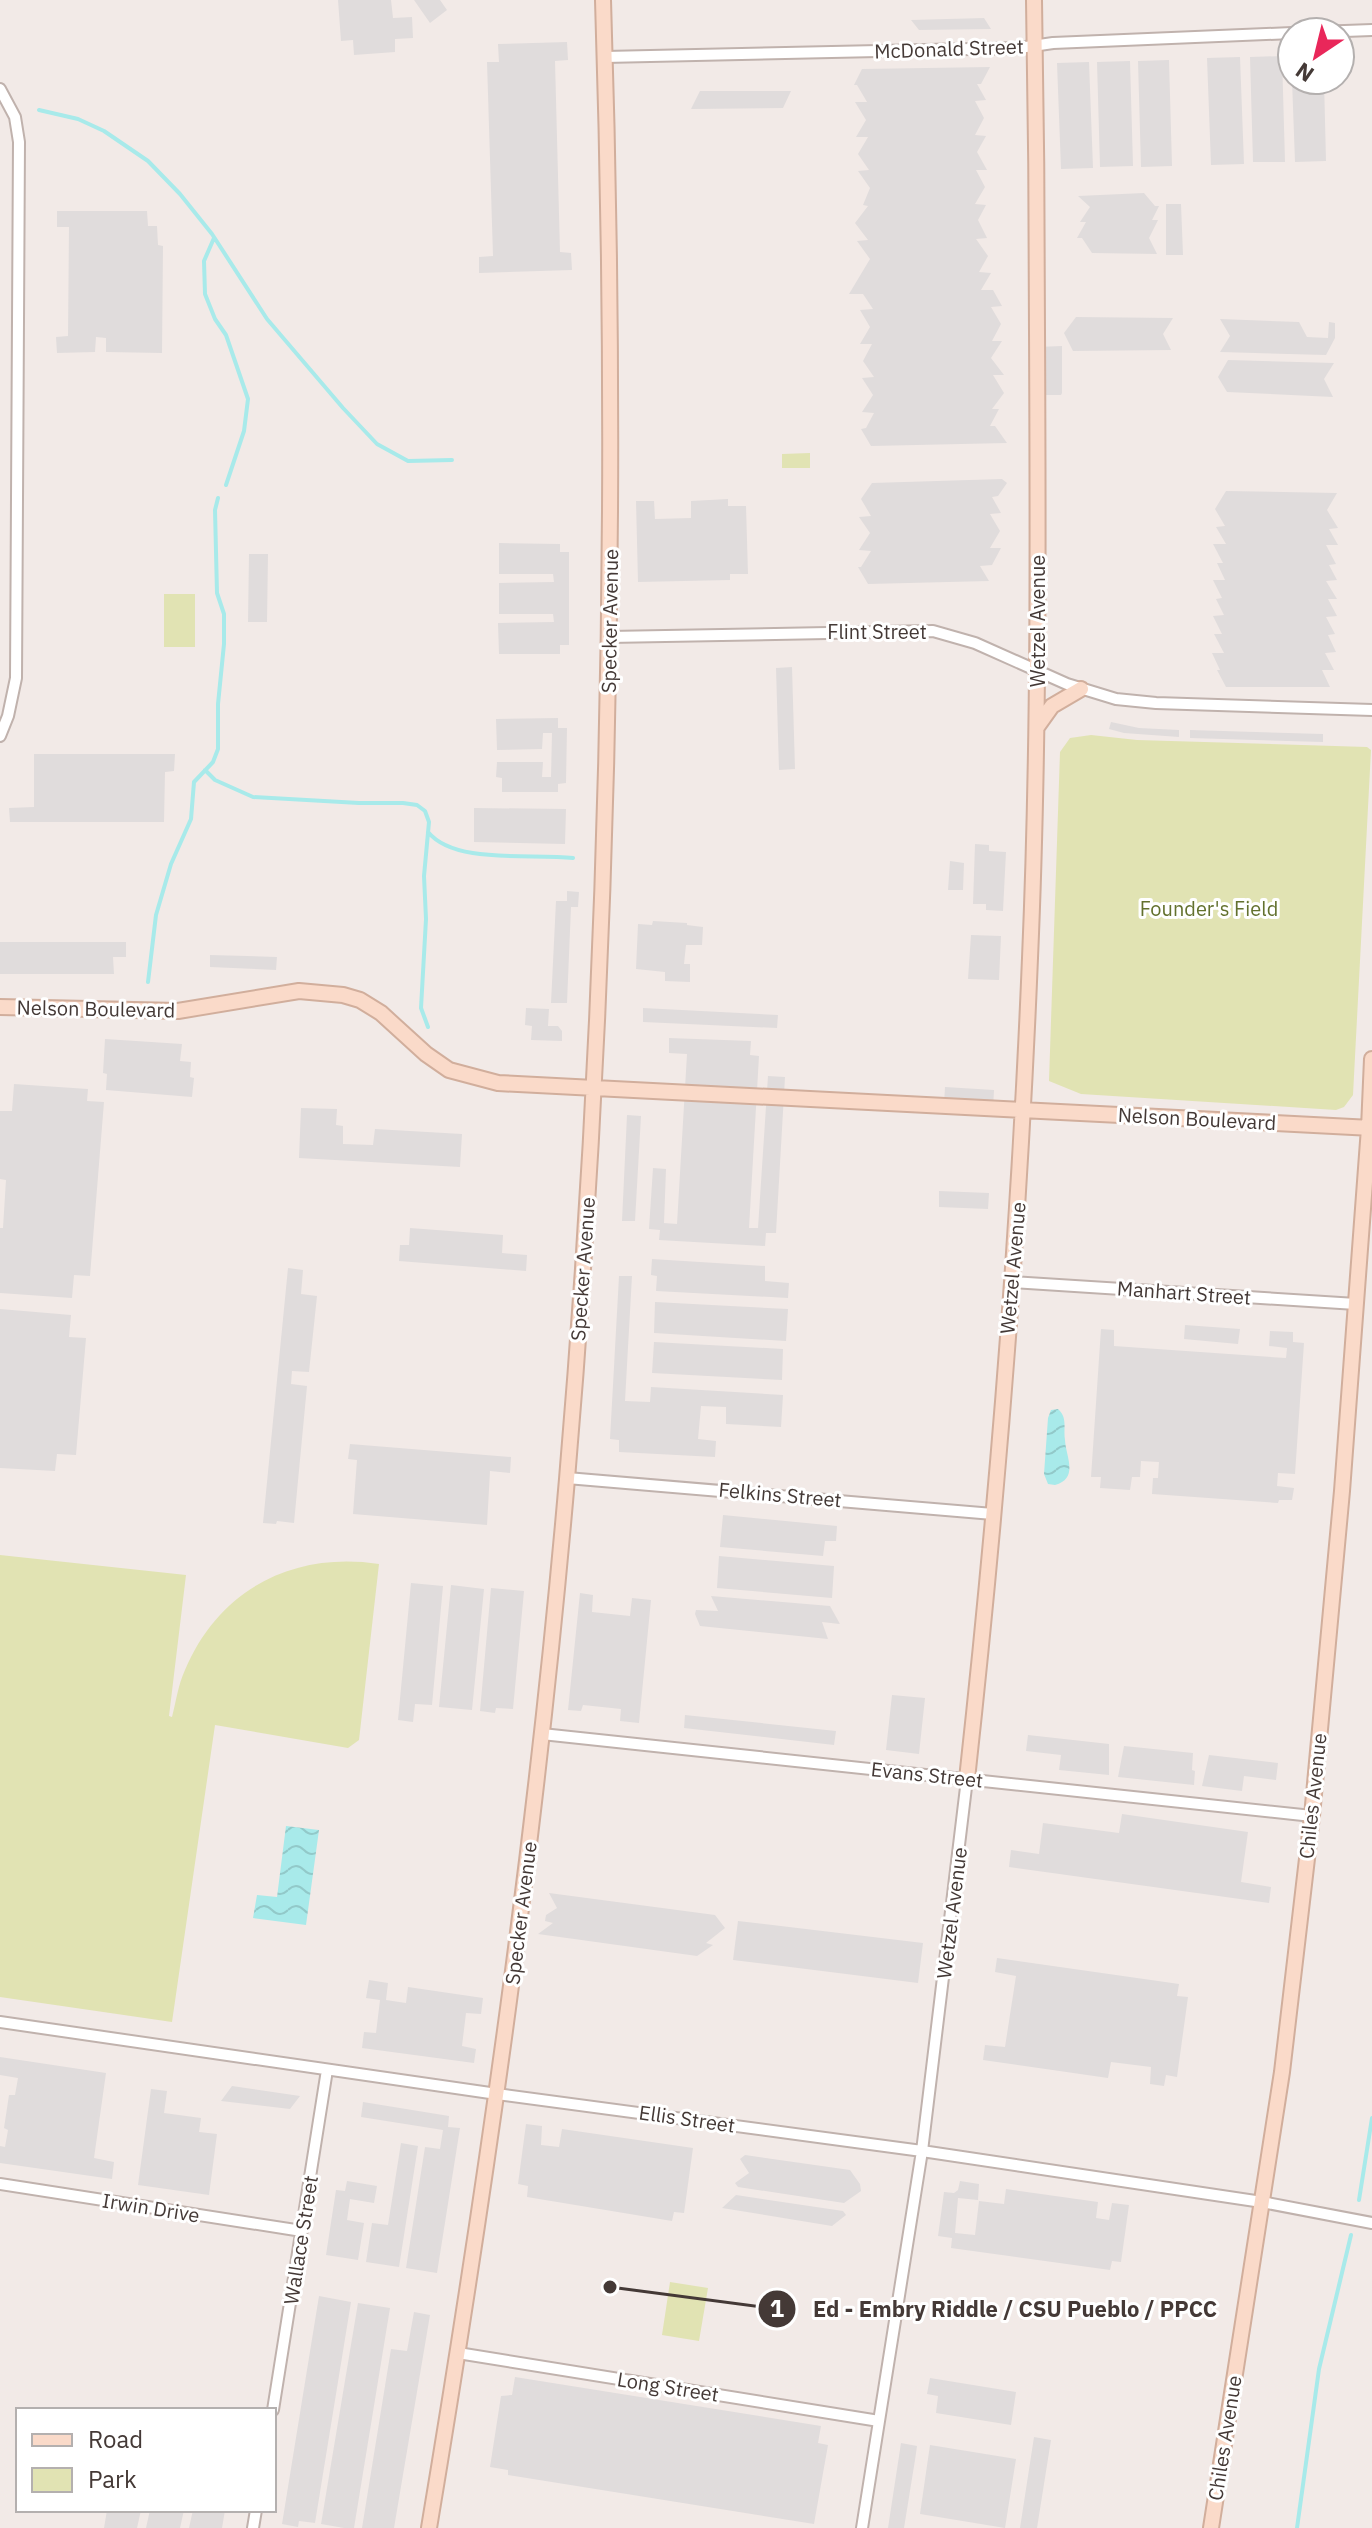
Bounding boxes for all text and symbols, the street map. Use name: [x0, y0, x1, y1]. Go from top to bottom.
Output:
north arrow: [1276, 16, 1356, 96]
street label: McDonald Street: [874, 32, 1024, 65]
text: N: [1289, 56, 1319, 89]
street label: Specker Avenue: [595, 549, 624, 693]
street label: Wetzel Avenue: [1024, 555, 1051, 687]
street label: Flint Street: [827, 618, 927, 645]
park label: Founder's Field: [1140, 895, 1278, 922]
street label: Nelson Boulevard: [16, 994, 176, 1023]
street label: Nelson Boulevard: [1117, 1101, 1277, 1136]
street label: Specker Avenue: [564, 1196, 601, 1342]
street label: Wetzel Avenue: [993, 1201, 1032, 1335]
street label: Manhart Street: [1116, 1274, 1252, 1311]
street label: Felkins Street: [717, 1476, 843, 1513]
street label: Chiles Avenue: [1292, 1732, 1333, 1860]
street label: Evans Street: [870, 1755, 984, 1794]
street label: Specker Avenue: [498, 1840, 543, 1986]
street label: Wetzel Avenue: [930, 1846, 973, 1980]
street label: Ellis Street: [637, 2098, 737, 2139]
street label: Wallace Street: [277, 2173, 324, 2306]
street label: Irwin Drive: [100, 2186, 202, 2229]
callout: Ed - Embry Riddle / CSU Pueblo / PPCC: [757, 2286, 1233, 2332]
text: 1: [770, 2292, 784, 2324]
text: Ed - Embry Riddle / CSU Pueblo / PPCC: [813, 2294, 1217, 2323]
street label: Long Street: [615, 2365, 721, 2408]
street label: Chiles Avenue: [1201, 2373, 1248, 2502]
legend: [16, 2408, 276, 2512]
text: Road: [88, 2423, 143, 2455]
text: Park: [88, 2463, 137, 2495]

